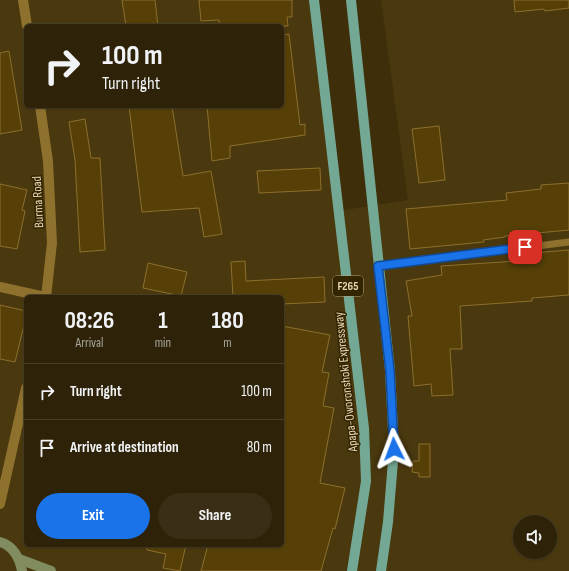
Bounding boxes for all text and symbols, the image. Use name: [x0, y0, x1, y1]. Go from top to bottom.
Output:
text: 100 m: [102, 39, 163, 72]
icon: right: [36, 40, 88, 92]
text: Turn right: [102, 73, 160, 94]
street label: Burma Road: [29, 176, 47, 228]
pin: [508, 230, 542, 264]
icon: arrive: [514, 236, 536, 258]
road number: F265: [333, 276, 363, 296]
text: 08:26: [64, 306, 114, 335]
text: 1: [158, 306, 168, 335]
text: 180: [211, 306, 244, 335]
street label: Apapa-Oworonshoki Expressway: [331, 311, 361, 454]
text: Arrival: [75, 335, 103, 351]
text: min: [155, 335, 171, 351]
text: m: [223, 335, 232, 351]
icon: right: [36, 381, 58, 403]
text: Turn right: [70, 382, 122, 401]
text: 100 m: [241, 382, 272, 401]
position arrow: [373, 428, 415, 470]
icon: arrive: [36, 437, 58, 459]
text: Arrive at destination: [70, 438, 179, 457]
text: 80 m: [247, 438, 272, 457]
button: Exit: [36, 493, 150, 539]
button: Share: [158, 493, 272, 539]
map controls: [513, 515, 557, 559]
button: sound: [513, 515, 557, 559]

